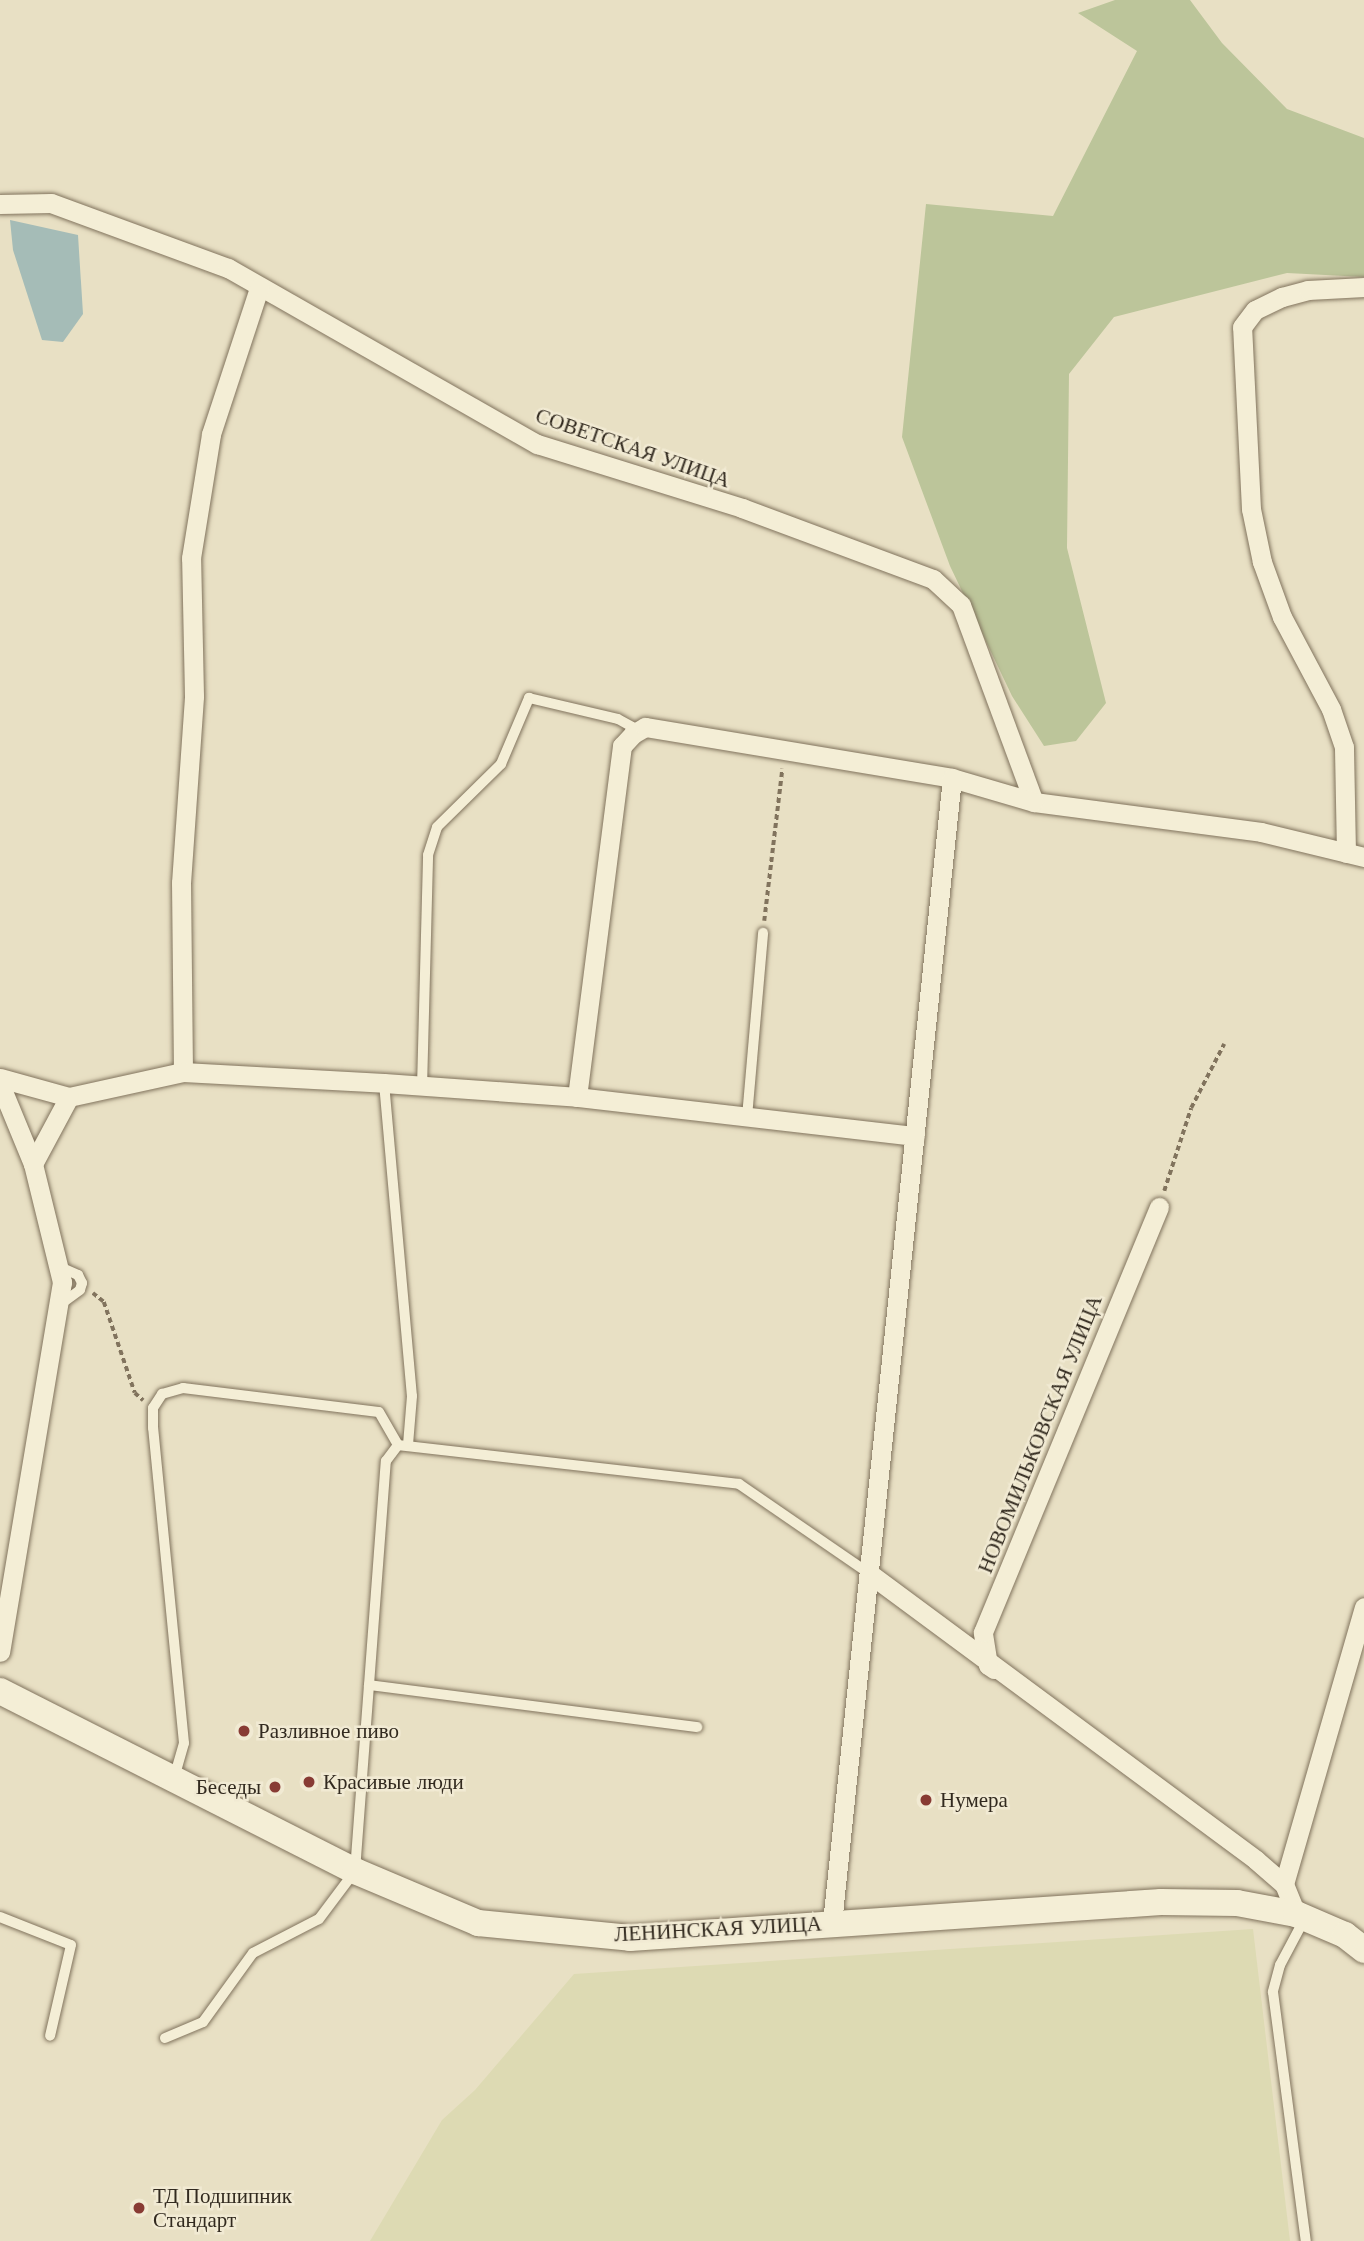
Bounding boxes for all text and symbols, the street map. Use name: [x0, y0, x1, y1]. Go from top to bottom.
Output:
street label: СОВЕТСКАЯ УЛИЦА: [532, 403, 734, 493]
street label: НОВОМИЛЬКОВСКАЯ УЛИЦА: [973, 1291, 1107, 1577]
place label: Разливное пиво: [258, 1718, 399, 1744]
marker: Разливное пиво: [236, 1723, 252, 1739]
place label: Красивые люди: [323, 1769, 464, 1795]
place label: Беседы: [196, 1774, 261, 1800]
marker: Красивые люди: [301, 1774, 317, 1790]
marker: Беседы: [267, 1779, 283, 1795]
place label: Нумера: [940, 1787, 1008, 1813]
marker: Нумера: [918, 1792, 934, 1808]
street label: ЛЕНИНСКАЯ УЛИЦА: [613, 1911, 823, 1947]
place label: ТД Подшипник Стандарт: [153, 2183, 292, 2233]
marker: ТД Подшипник Стандарт: [131, 2200, 147, 2216]

